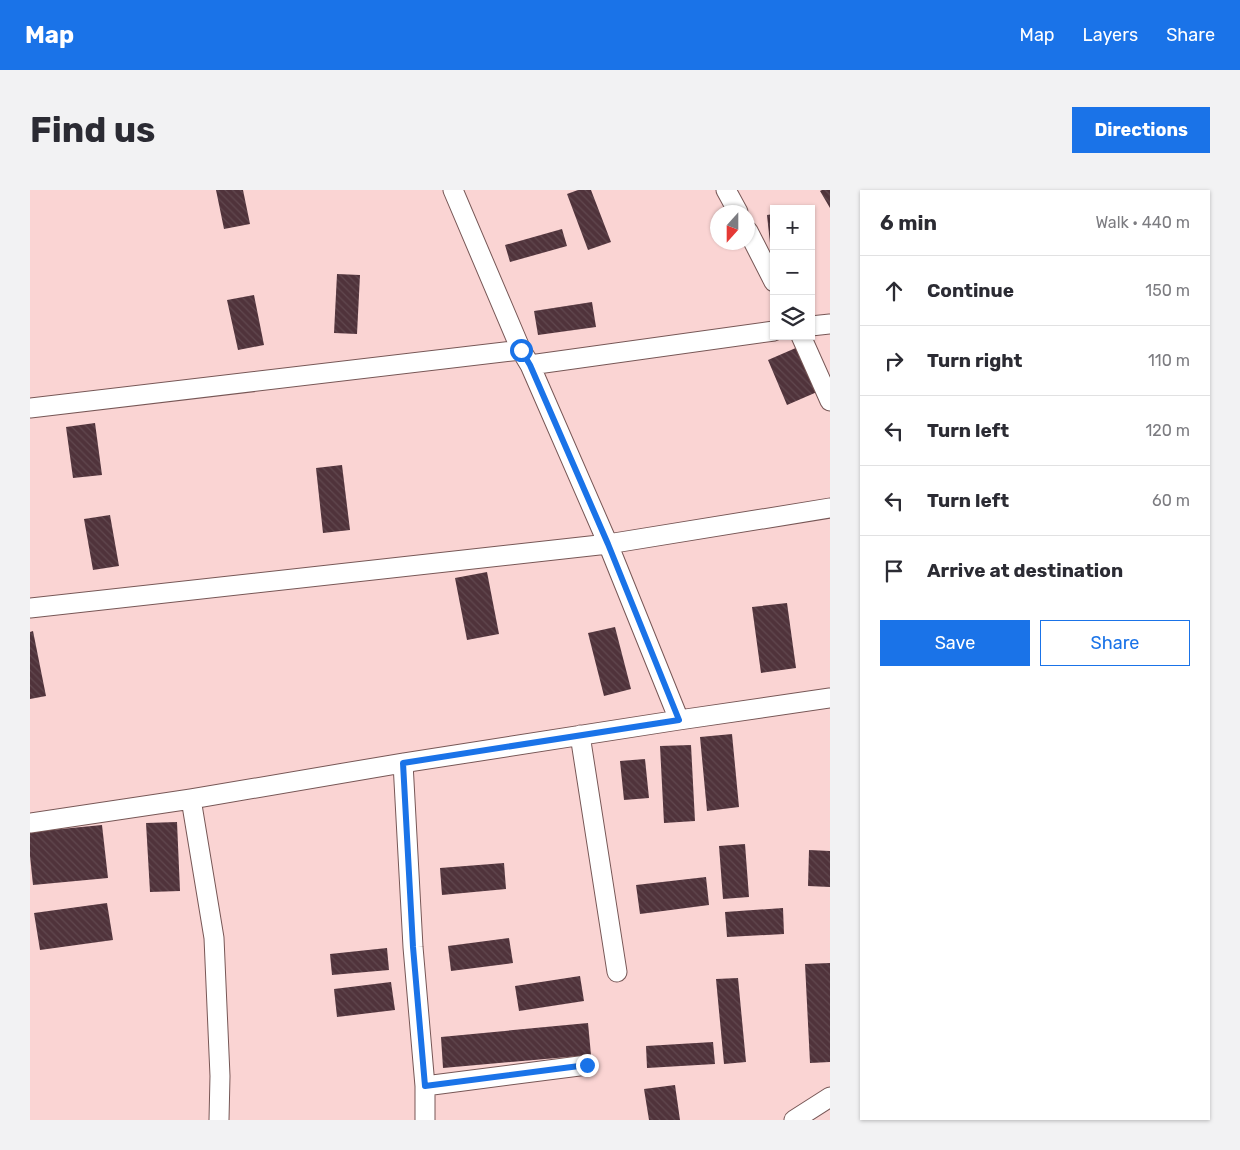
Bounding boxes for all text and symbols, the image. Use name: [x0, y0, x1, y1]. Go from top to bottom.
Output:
text: Map: [25, 21, 74, 49]
text: Map: [1020, 24, 1055, 46]
text: Layers: [1083, 24, 1138, 46]
text: Share: [1166, 24, 1215, 46]
button: Directions: [1072, 107, 1210, 153]
text: Find us: [30, 109, 155, 151]
north arrow: [710, 205, 755, 250]
map controls: [770, 205, 815, 340]
button: +: [770, 205, 815, 250]
text: 6 min: [880, 210, 937, 235]
text: Walk · 440 m: [1095, 213, 1190, 232]
button: −: [770, 250, 815, 295]
icon: ahead: [880, 277, 908, 305]
text: Continue: [927, 279, 1014, 302]
text: 150 m: [1145, 281, 1190, 300]
button: layers: [770, 295, 815, 340]
route start: [510, 339, 533, 362]
icon: right: [880, 347, 908, 375]
text: Turn right: [927, 349, 1022, 372]
text: 110 m: [1148, 351, 1190, 370]
icon: left: [880, 417, 908, 445]
text: Turn left: [927, 419, 1009, 442]
text: 120 m: [1145, 421, 1190, 440]
icon: left: [880, 487, 908, 515]
text: Turn left: [927, 489, 1009, 512]
text: 60 m: [1152, 491, 1190, 510]
icon: arrive: [880, 557, 908, 585]
text: Arrive at destination: [927, 559, 1123, 582]
button: Save: [880, 620, 1030, 666]
button: Share: [1040, 620, 1190, 666]
route end: [576, 1054, 599, 1077]

